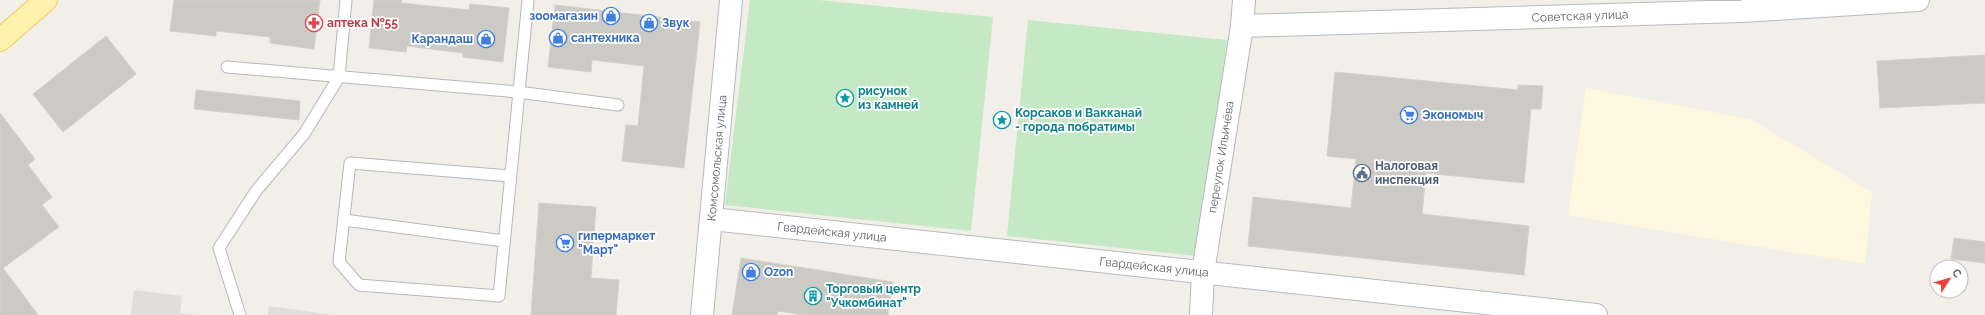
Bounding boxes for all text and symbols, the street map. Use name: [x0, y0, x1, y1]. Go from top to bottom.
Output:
shop icon: зоомагазин: [601, 6, 621, 26]
street label: Советская улица: [1531, 7, 1629, 25]
place label: зоомагазин: [529, 9, 598, 23]
pharmacy icon: аптека №55: [304, 13, 324, 33]
shop icon: Звук: [639, 13, 659, 33]
place label: аптека №55: [327, 16, 398, 30]
place label: Звук: [662, 16, 690, 30]
shop icon: сантехника: [548, 28, 568, 48]
shop icon: Карандаш: [476, 29, 496, 49]
place label: сантехника: [571, 31, 640, 45]
place label: Карандаш: [411, 32, 473, 46]
place label: рисунок из камней: [858, 84, 918, 112]
place icon: рисунок из камней: [835, 88, 855, 108]
street label: Комсомольская улица: [704, 94, 730, 222]
street label: переулок Ильичёва: [1205, 100, 1237, 214]
supermarket icon: Экономыч: [1399, 105, 1419, 125]
place label: Корсаков и Вакканай - города побратимы: [1015, 106, 1142, 134]
place label: Экономыч: [1422, 108, 1483, 122]
place icon: Корсаков и Вакканай - города побратимы: [992, 110, 1012, 130]
place label: Налоговая инспекция: [1375, 159, 1439, 187]
public building icon: Налоговая инспекция: [1352, 163, 1372, 183]
street label: Гвардейская улица: [777, 219, 887, 245]
place label: гипермаркет "Март": [578, 229, 655, 257]
supermarket icon: гипермаркет "Март": [555, 233, 575, 253]
street label: Гвардейская улица: [1099, 254, 1209, 280]
north arrow: [1929, 259, 1969, 299]
shop icon: Ozon: [741, 262, 761, 282]
place label: Ozon: [764, 265, 793, 279]
text: С: [1949, 266, 1964, 281]
place label: Торговый центр "Учкомбинат": [826, 282, 921, 310]
building icon: Торговый центр "Учкомбинат": [803, 286, 823, 306]

